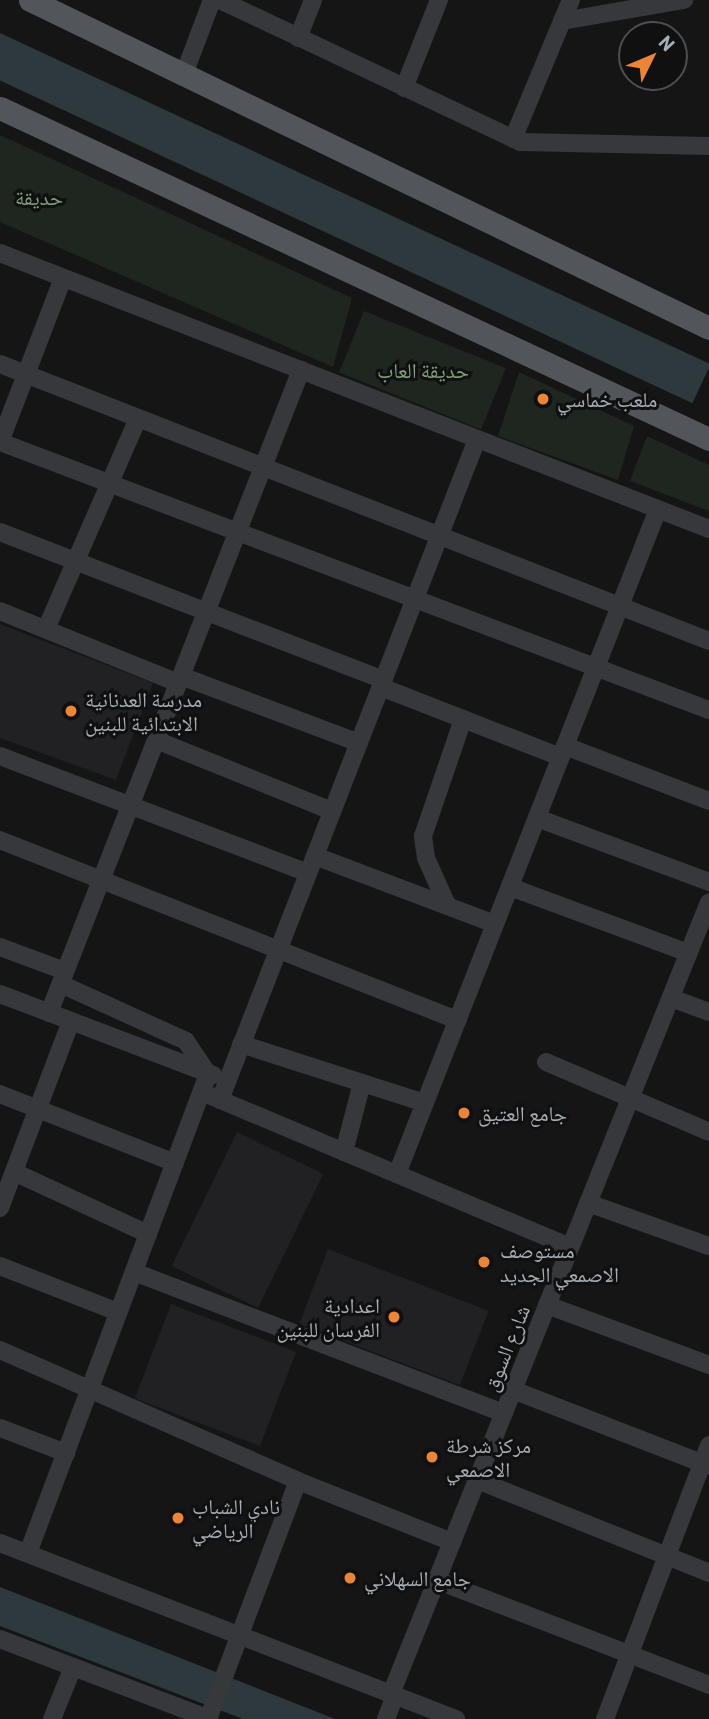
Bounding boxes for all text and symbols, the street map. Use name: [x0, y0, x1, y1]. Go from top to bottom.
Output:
north arrow: [618, 21, 688, 91]
text: N: [655, 30, 680, 55]
park label: حديقة: [15, 184, 63, 210]
park label: حديقة العاب: [377, 357, 469, 383]
place label: ملعب خماسي: [557, 386, 657, 412]
marker: ملعب خماسي: [535, 391, 551, 407]
place label: مدرسة العدنانية الابتدائية للبنين: [85, 686, 202, 736]
marker: مدرسة العدنانية الابتدائية للبنين: [63, 703, 79, 719]
place label: جامع العتيق: [478, 1100, 567, 1126]
marker: جامع العتيق: [456, 1105, 472, 1121]
place label: مستوصف الاصمعي الجديد: [500, 1237, 619, 1287]
marker: مستوصف الاصمعي الجديد: [474, 1252, 494, 1272]
place label: اعدادية الفرسان للبنين: [277, 1292, 380, 1342]
street label: شارع السوق: [477, 1301, 535, 1395]
marker: اعدادية الفرسان للبنين: [386, 1309, 402, 1325]
place label: مركز شرطة الاصمعي: [446, 1432, 531, 1482]
marker: مركز شرطة الاصمعي: [424, 1449, 440, 1465]
place label: نادي الشباب الرياضي: [192, 1493, 280, 1543]
marker: نادي الشباب الرياضي: [170, 1510, 186, 1526]
place label: جامع السهلاني: [364, 1565, 471, 1591]
marker: جامع السهلاني: [342, 1570, 358, 1586]

